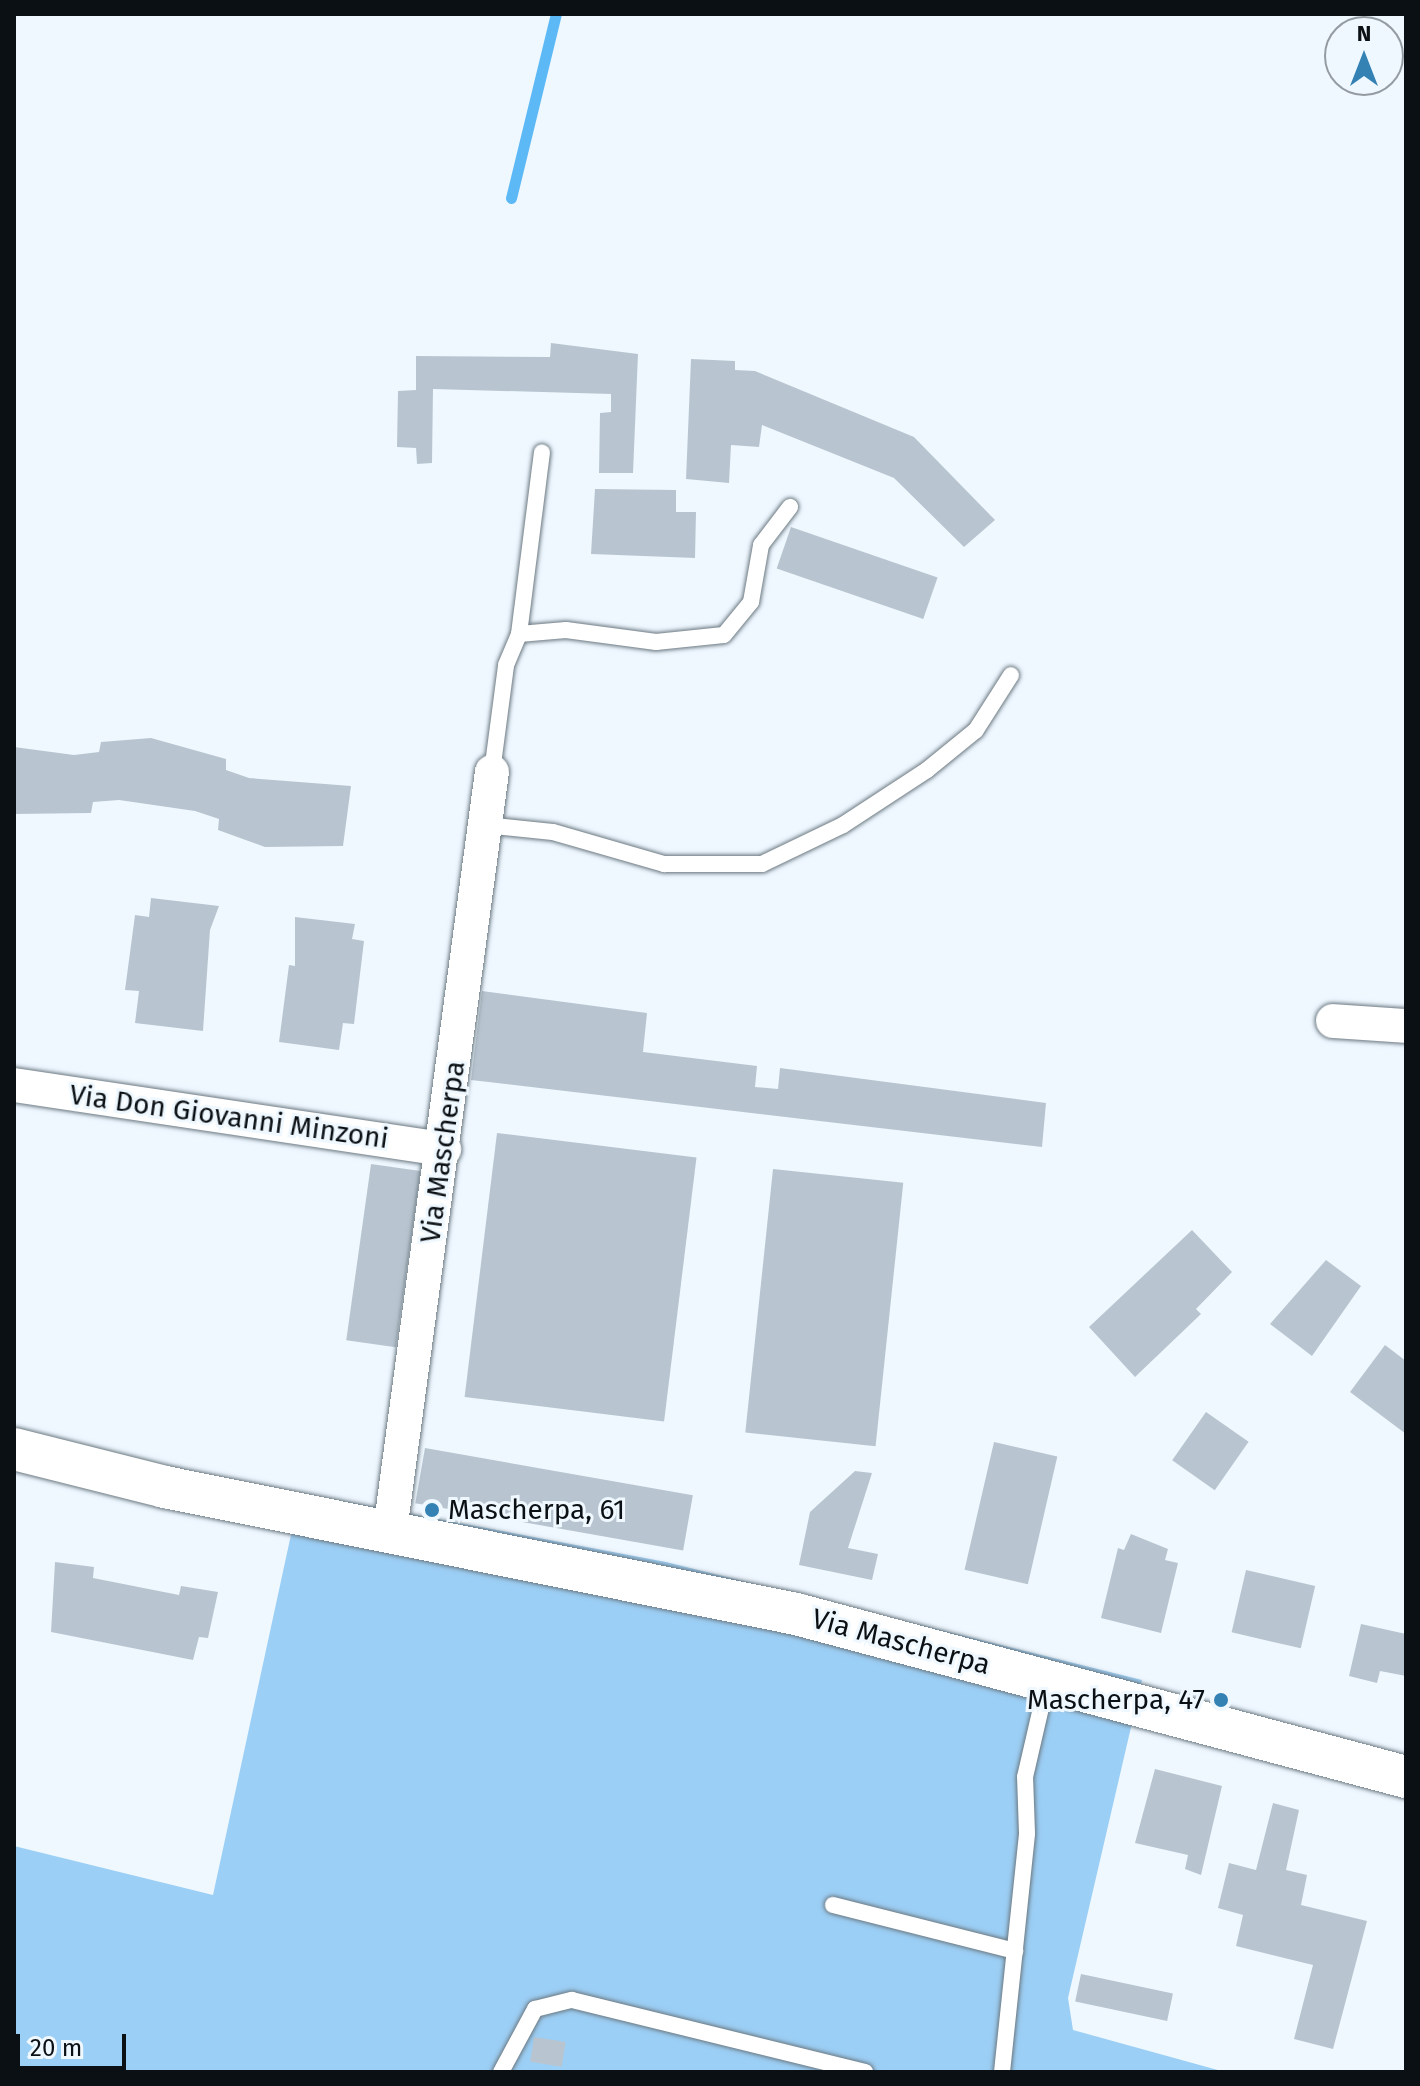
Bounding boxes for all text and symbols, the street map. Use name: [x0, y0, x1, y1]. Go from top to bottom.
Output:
north arrow: [1324, 16, 1404, 96]
text: N: [1357, 20, 1371, 47]
street label: Via Mascherpa: [414, 1059, 472, 1245]
street label: Via Don Giovanni Minzoni: [67, 1078, 391, 1156]
place label: Mascherpa, 61: [448, 1493, 625, 1527]
marker: Mascherpa, 61: [423, 1501, 441, 1519]
street label: Via Mascherpa: [808, 1602, 994, 1682]
place label: Mascherpa, 47: [1027, 1683, 1205, 1717]
marker: Mascherpa, 47: [1212, 1691, 1230, 1709]
scale bar: [20, 2018, 130, 2068]
text: 20 m: [30, 2034, 82, 2062]

